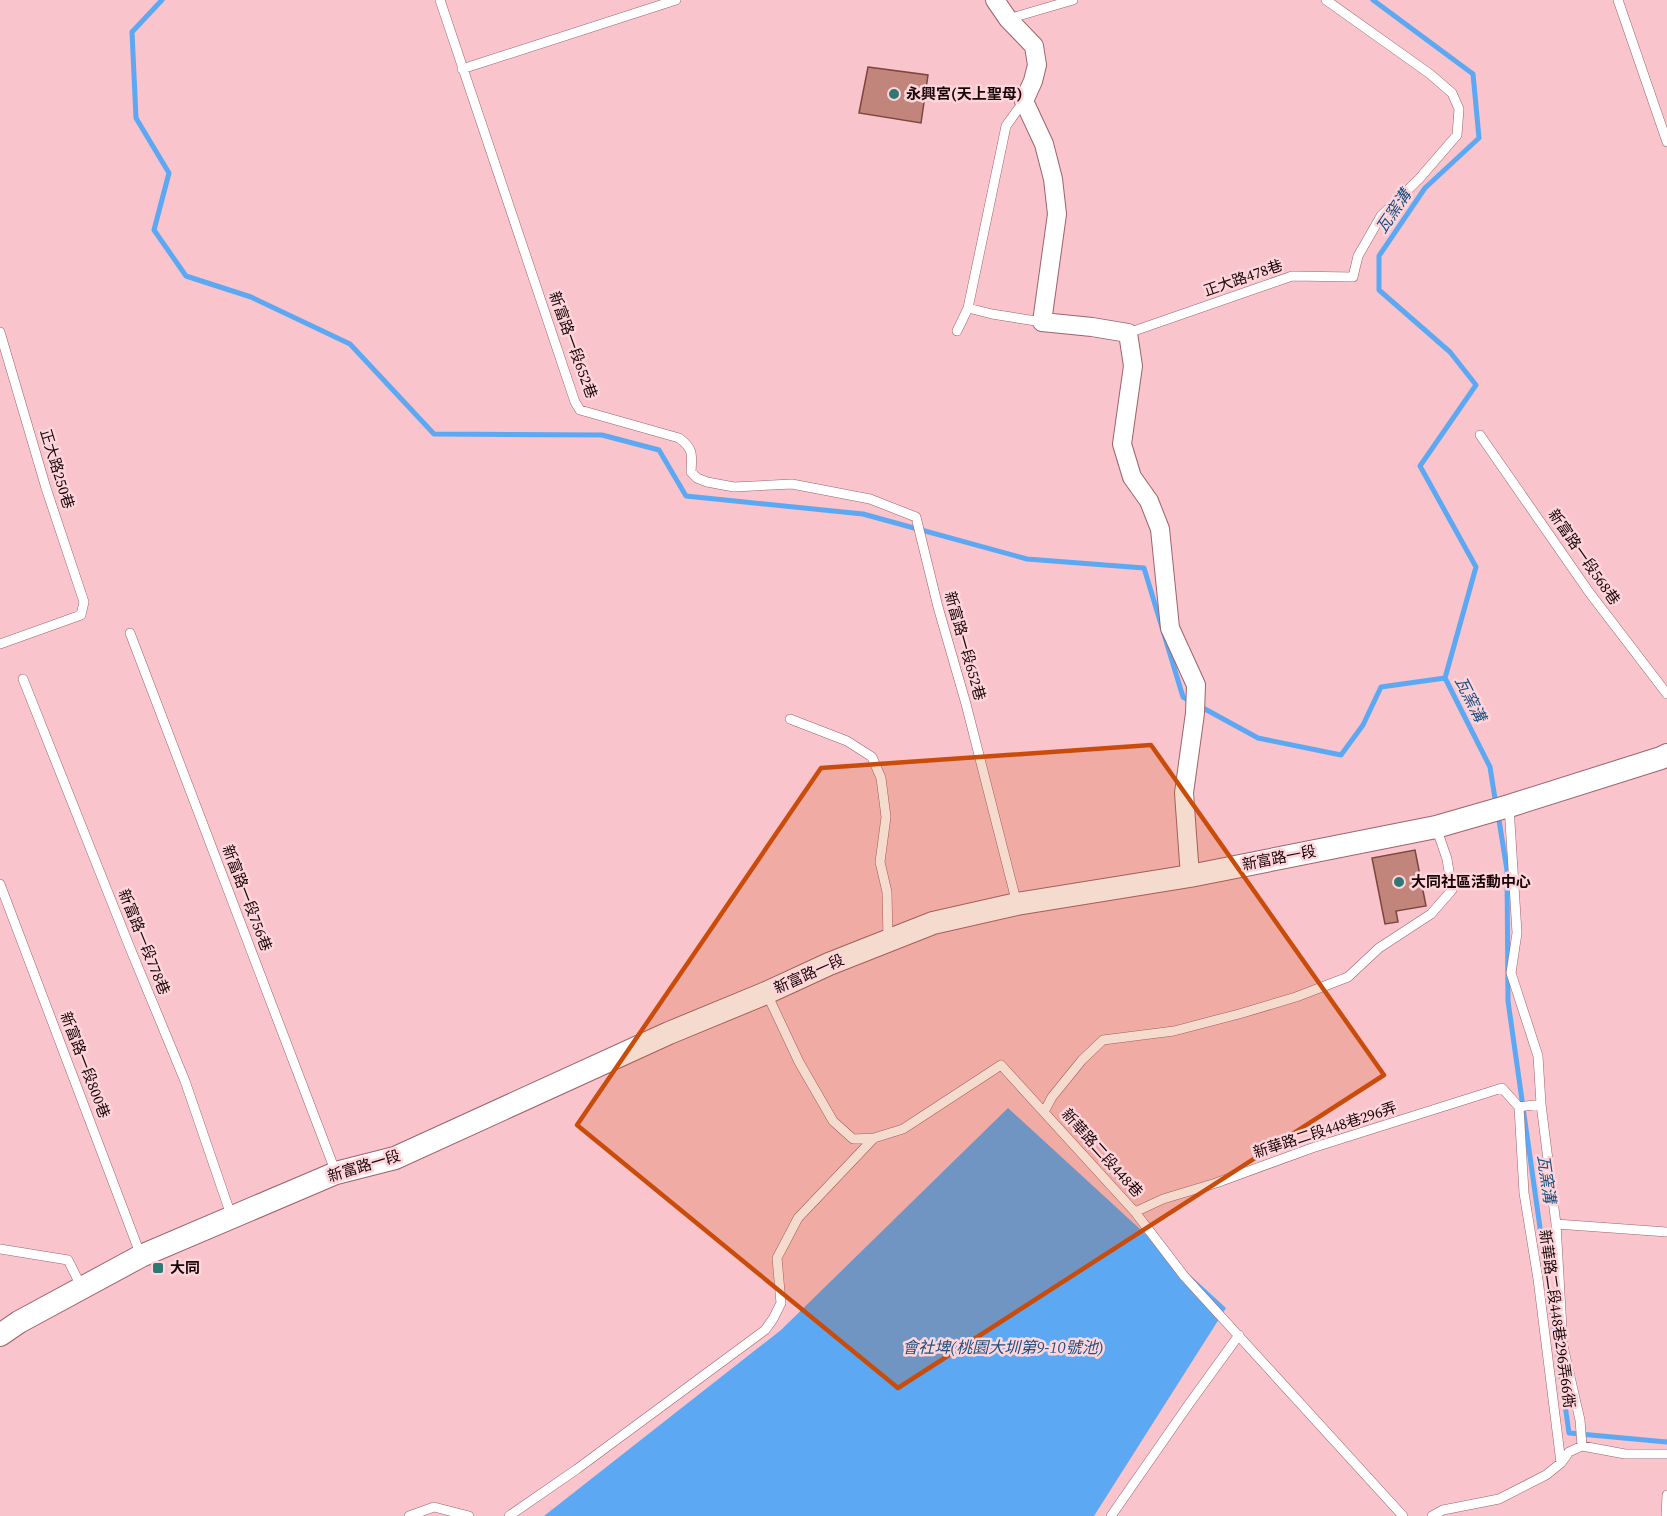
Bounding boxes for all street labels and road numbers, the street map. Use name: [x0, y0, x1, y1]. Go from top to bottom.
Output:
street label: 正大路478巷: [1200, 254, 1285, 301]
street label: 新富路一段652巷: [544, 288, 603, 401]
street label: 正大路250巷: [35, 426, 80, 511]
street label: 新富路一段568巷: [1544, 505, 1625, 609]
street label: 新富路一段652巷: [940, 589, 991, 703]
street label: 新富路一段: [1240, 840, 1318, 875]
street label: 新富路一段756巷: [218, 842, 277, 954]
street label: 新富路一段778巷: [114, 886, 175, 998]
street label: 新富路一段: [770, 949, 847, 998]
street label: 新富路一段800巷: [56, 1009, 115, 1121]
street label: 新華路二段448巷296弄: [1250, 1096, 1399, 1163]
street label: 新華路二段448巷: [1057, 1104, 1148, 1201]
street label: 新富路一段: [325, 1145, 403, 1187]
street label: 新華路二段448巷296弄66衖: [1535, 1228, 1580, 1410]

